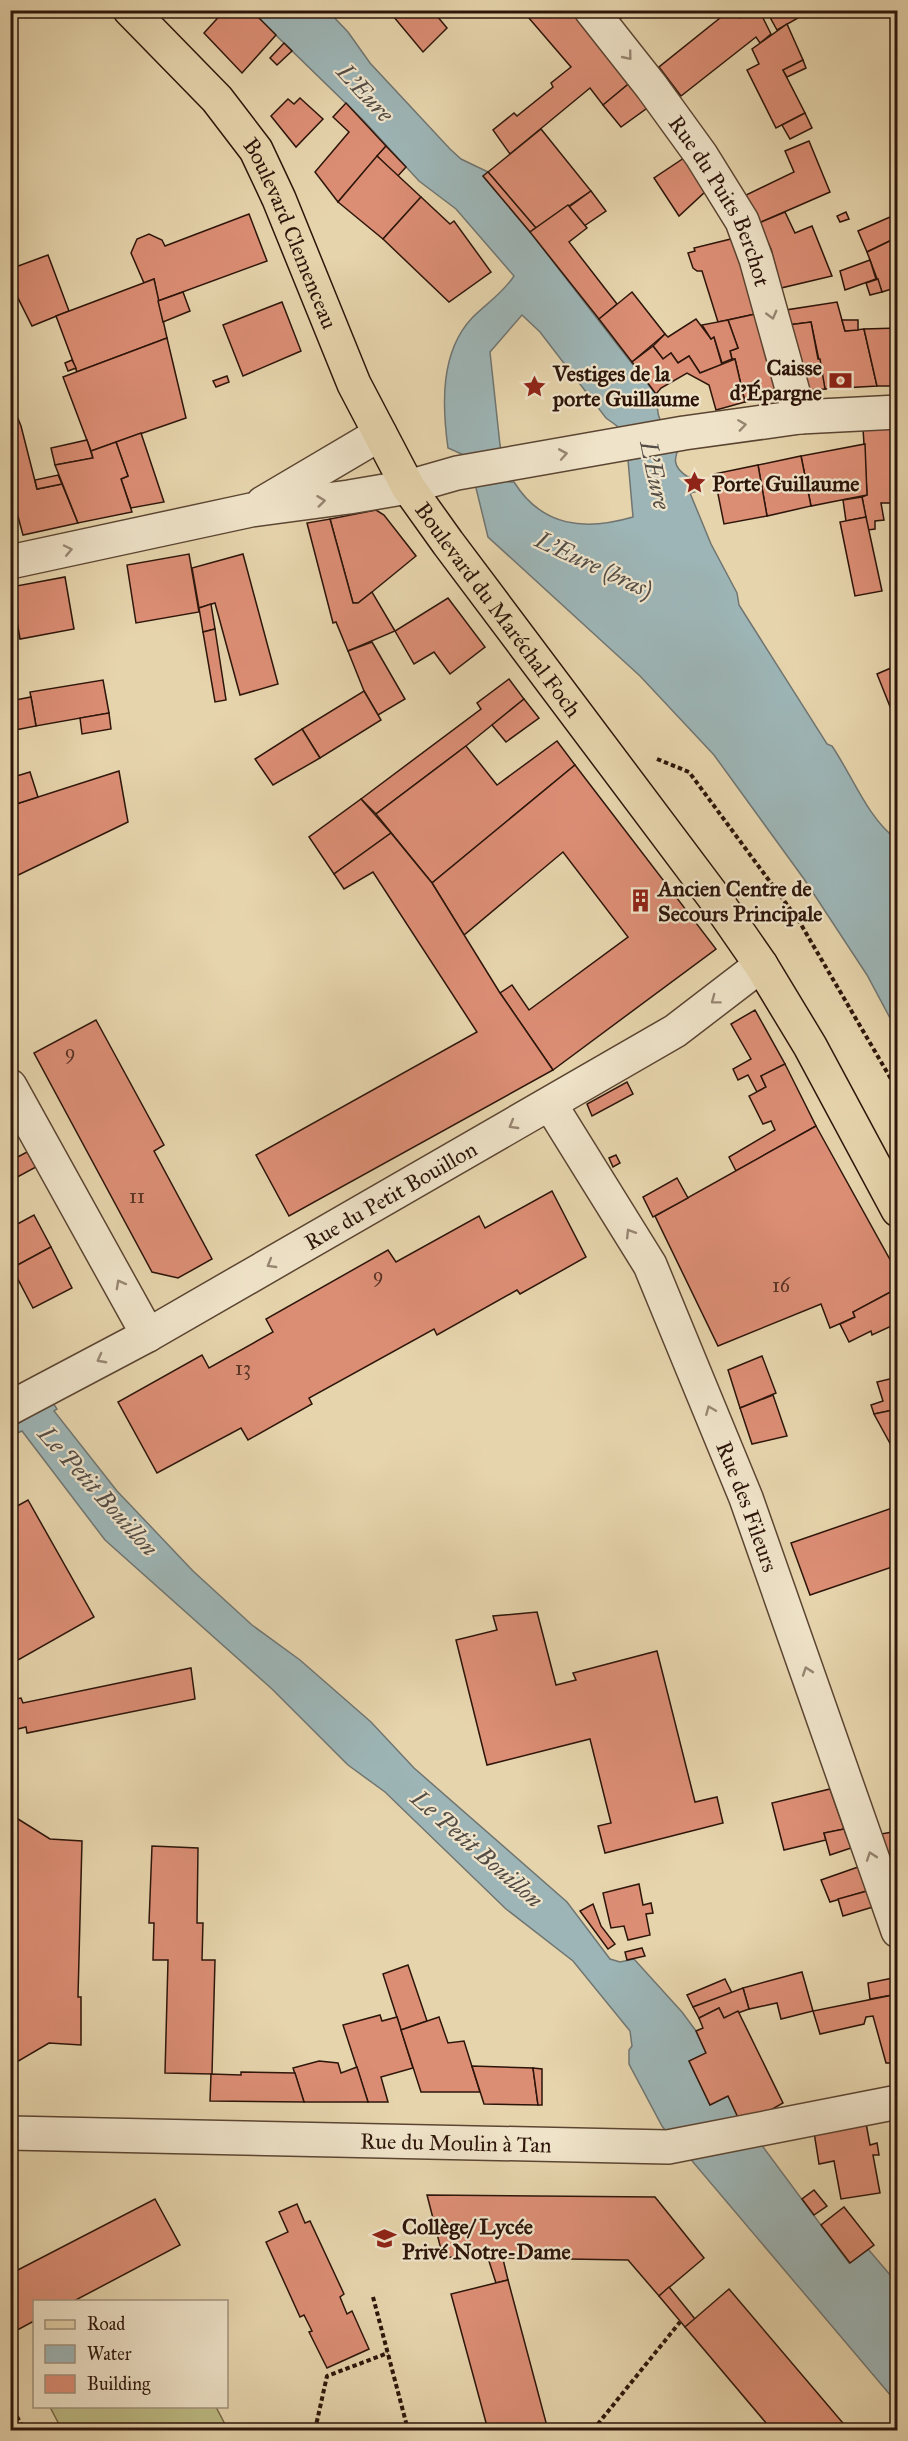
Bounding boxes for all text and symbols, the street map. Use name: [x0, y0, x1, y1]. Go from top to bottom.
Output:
one-way arrow: [620, 49, 631, 60]
water label: L'Eure: [330, 57, 400, 129]
street label: Rue du Puits Berchot: [663, 110, 776, 289]
street label: Boulevard Clemenceau: [238, 132, 344, 333]
one-way arrow: [765, 310, 777, 320]
place label: Caisse d'Épargne: [730, 354, 822, 406]
place label: Vestiges de la porte Guillaume: [552, 360, 699, 412]
bank icon: Caisse d'Épargne: [827, 367, 853, 393]
place icon: Vestiges de la porte Guillaume: [522, 373, 548, 399]
one-way arrow: [738, 419, 747, 432]
water label: L'Eure: [633, 437, 677, 513]
one-way arrow: [559, 449, 568, 461]
place icon: Porte Guillaume: [681, 470, 707, 496]
place label: Porte Guillaume: [712, 470, 860, 497]
one-way arrow: [316, 495, 326, 508]
street label: Boulevard du Maréchal Foch: [410, 497, 587, 722]
water label: L'Eure (bras): [530, 524, 658, 605]
one-way arrow: [63, 544, 73, 557]
place label: Ancien Centre de Secours Principale: [656, 875, 822, 927]
building icon: Ancien Centre de Secours Principale: [627, 888, 653, 914]
one-way arrow: [710, 993, 721, 1004]
house number: 9: [65, 1040, 75, 1064]
one-way arrow: [509, 1118, 519, 1129]
street label: Rue du Petit Bouillon: [299, 1135, 482, 1255]
house number: 11: [129, 1184, 145, 1208]
one-way arrow: [626, 1229, 637, 1240]
one-way arrow: [267, 1257, 278, 1268]
house number: 9: [373, 1263, 383, 1287]
house number: 16: [772, 1273, 791, 1297]
one-way arrow: [115, 1280, 127, 1290]
one-way arrow: [97, 1352, 108, 1364]
house number: 13: [235, 1356, 251, 1380]
one-way arrow: [705, 1405, 717, 1416]
water label: Le Petit Bouillon: [31, 1419, 165, 1563]
street label: Rue des Fileurs: [711, 1437, 784, 1575]
one-way arrow: [802, 1667, 815, 1677]
water label: Le Petit Bouillon: [404, 1783, 550, 1915]
one-way arrow: [866, 1851, 879, 1862]
street label: Rue du Moulin à Tan: [360, 2127, 552, 2158]
place label: Collège/ Lycée Privé Notre-Dame: [402, 2213, 571, 2265]
school or university icon: Collège/ Lycée Privé Notre-Dame: [371, 2226, 397, 2252]
legend: [33, 2300, 228, 2408]
text: Road: [87, 2313, 125, 2335]
text: Water: [87, 2343, 132, 2365]
text: Building: [87, 2373, 151, 2396]

